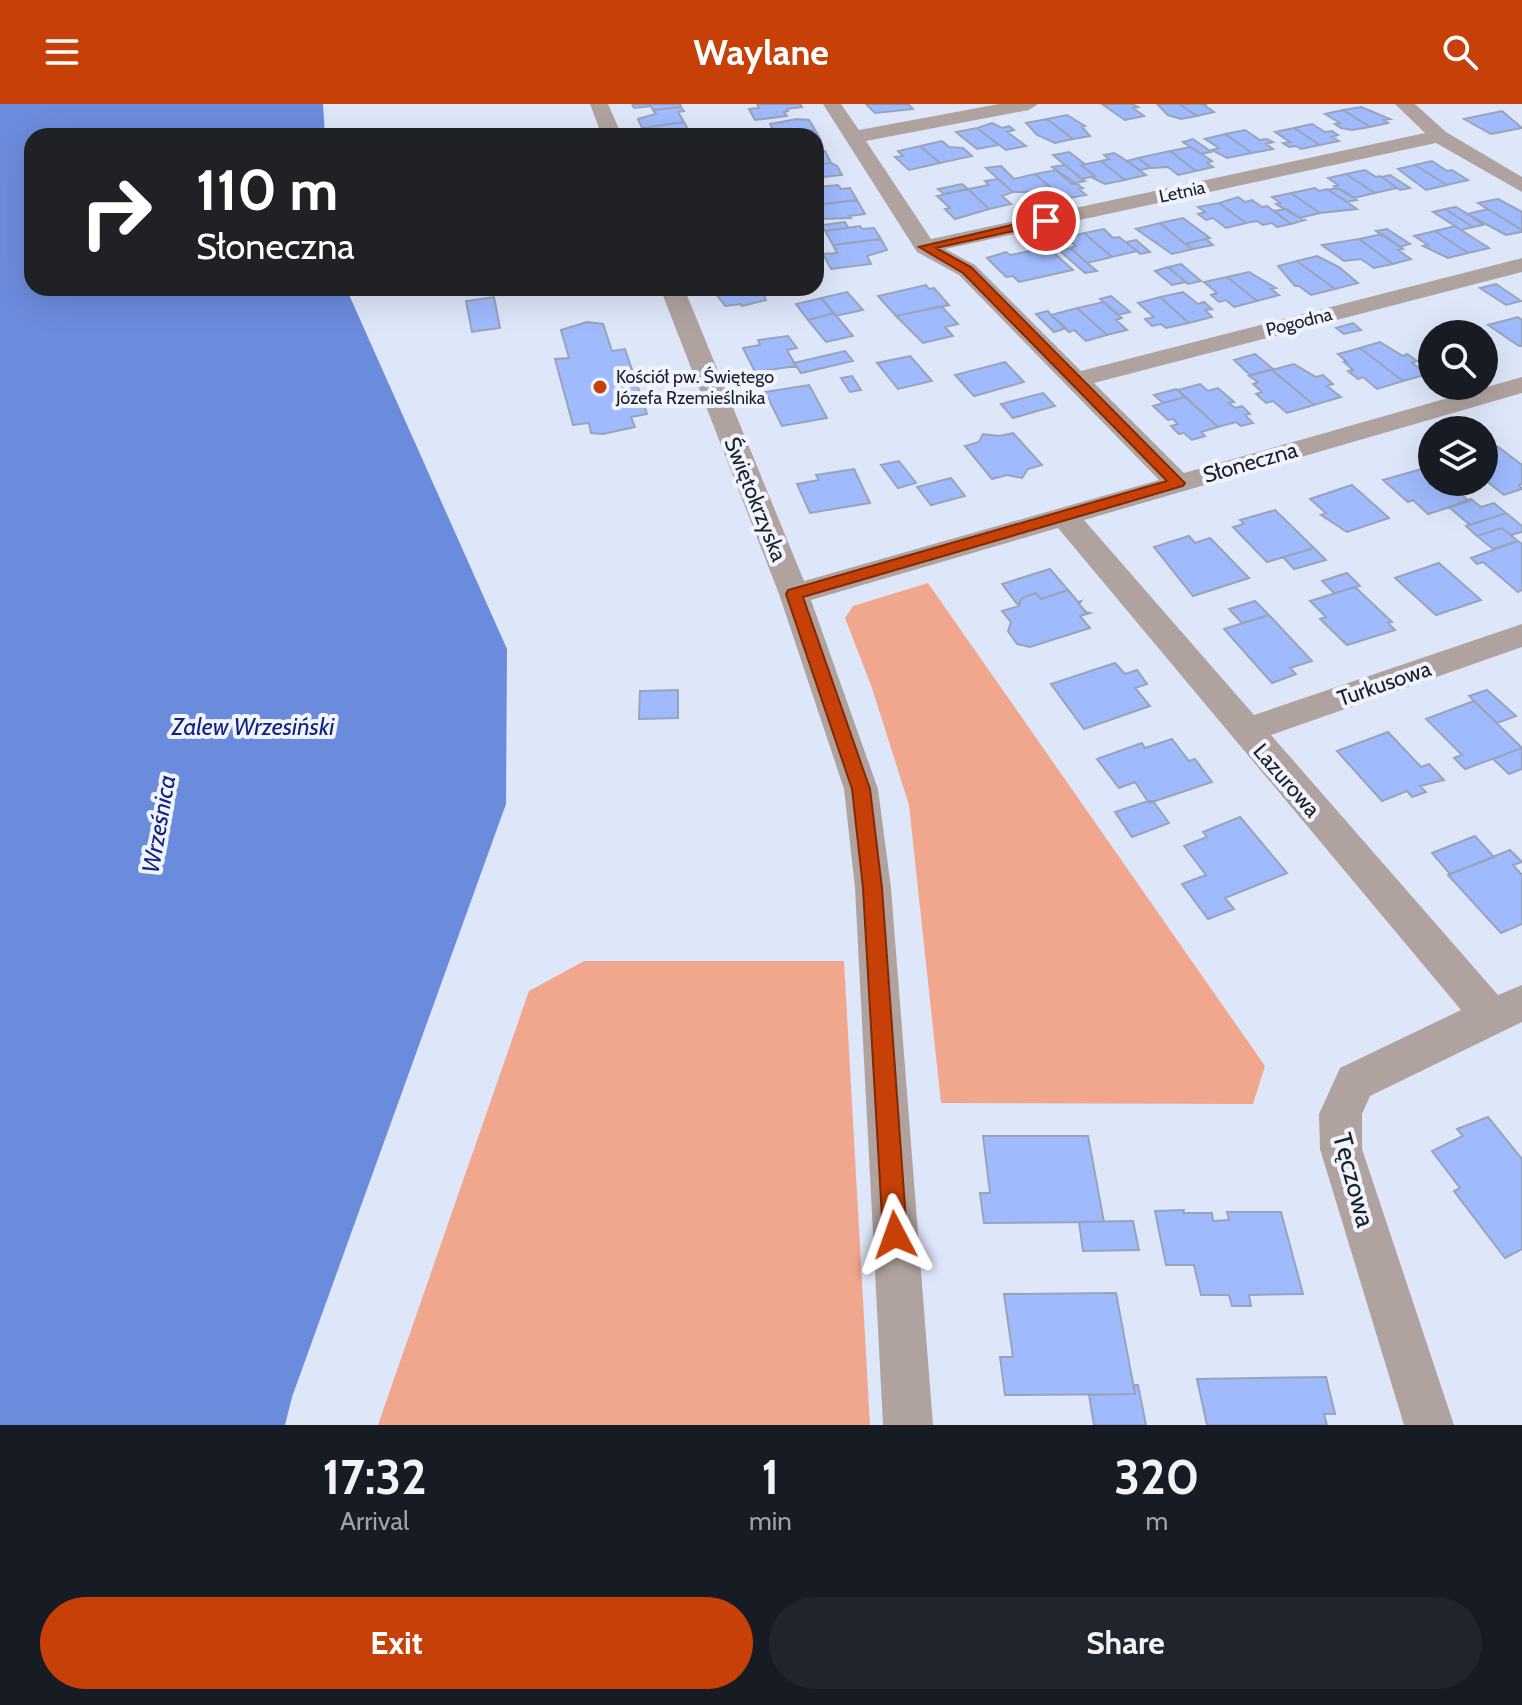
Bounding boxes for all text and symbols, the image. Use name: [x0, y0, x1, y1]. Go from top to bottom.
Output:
icon: menu: [40, 30, 84, 74]
text: Waylane: [693, 30, 829, 74]
icon: search: [1438, 30, 1482, 74]
text: 110 m: [196, 156, 338, 224]
icon: right: [64, 160, 168, 264]
street label: Letnia: [1157, 176, 1207, 208]
pin: [1012, 187, 1080, 255]
icon: arrive: [1024, 199, 1068, 243]
text: Słoneczna: [196, 224, 355, 268]
street label: Pogodna: [1264, 303, 1335, 341]
map controls: [1418, 320, 1498, 496]
button: search: [1418, 320, 1498, 400]
place label: Kościół pw. Świętego Józefa Rzemieślnika: [615, 366, 774, 409]
marker: Kościół pw. Świętego Józefa Rzemieślnika: [591, 378, 609, 396]
button: layers: [1418, 416, 1498, 496]
street label: Świętokrzyska: [718, 433, 793, 566]
street label: Słoneczna: [1200, 436, 1301, 489]
street label: Turkusowa: [1334, 655, 1435, 712]
water label: Zalew Wrzesiński: [171, 712, 335, 741]
street label: Lazurowa: [1247, 738, 1326, 823]
water label: Wrześnica: [136, 773, 181, 875]
street label: Tęczowa: [1326, 1129, 1382, 1231]
position arrow: [853, 1193, 937, 1277]
text: 17:32: [322, 1448, 427, 1506]
text: 1: [762, 1448, 779, 1506]
text: 320: [1114, 1448, 1200, 1506]
text: Arrival: [340, 1505, 409, 1537]
text: min: [749, 1505, 792, 1537]
text: m: [1146, 1505, 1168, 1537]
button: Exit: [40, 1597, 753, 1689]
button: Share: [769, 1597, 1482, 1689]

